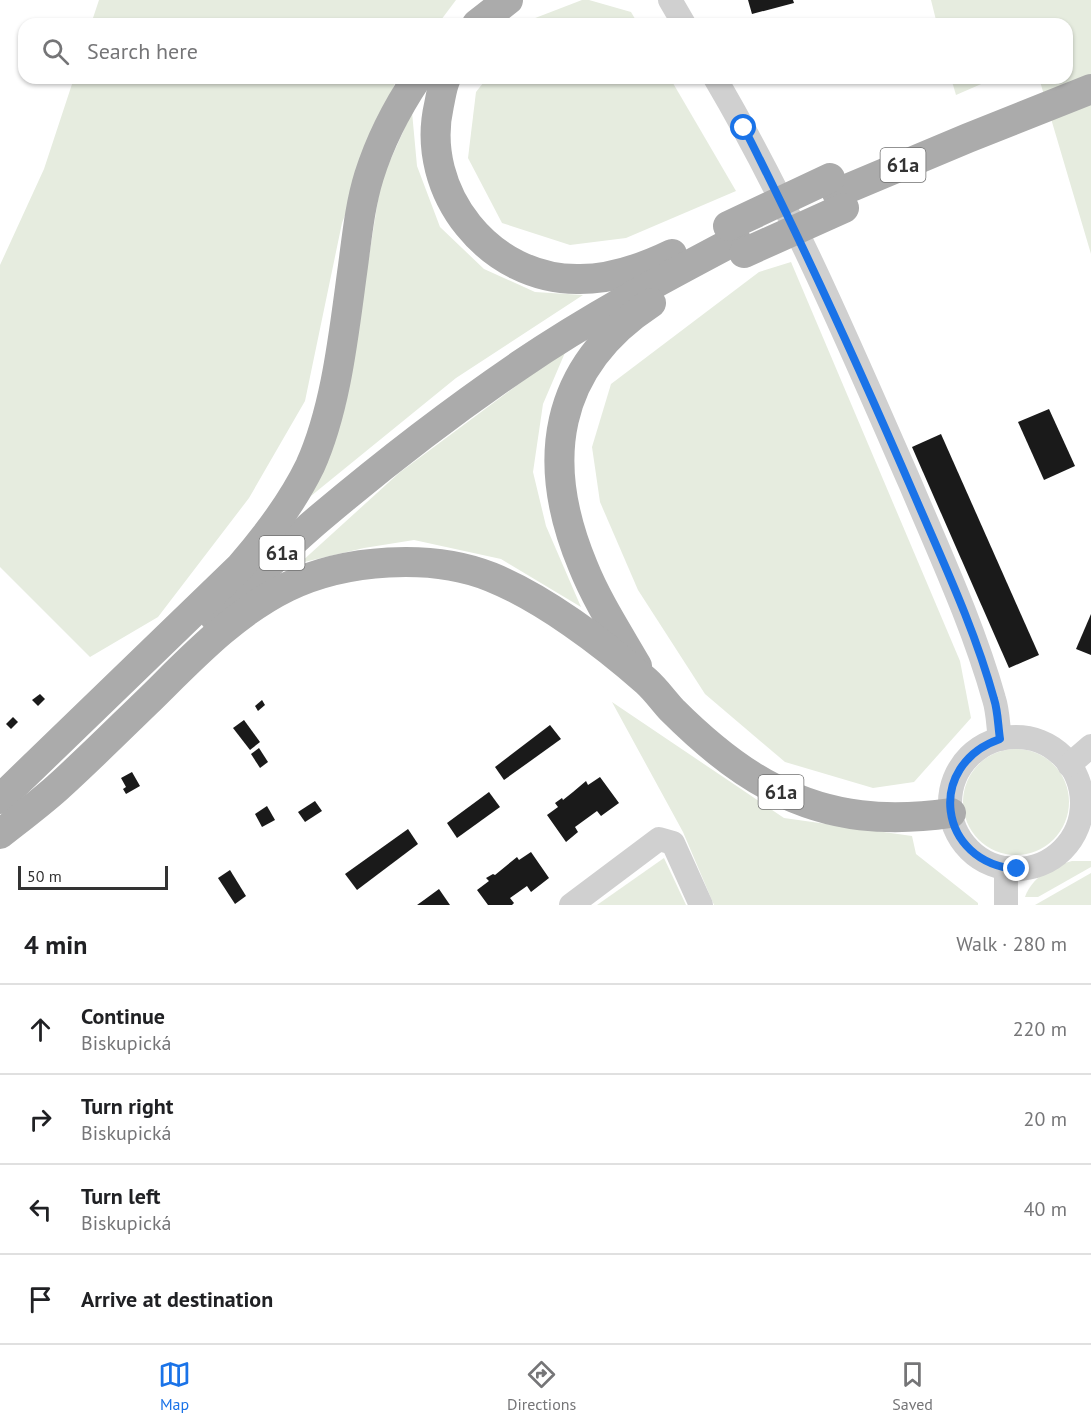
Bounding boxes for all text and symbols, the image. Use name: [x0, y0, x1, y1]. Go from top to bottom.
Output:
search box: [18, 18, 1073, 84]
icon: search: [39, 35, 72, 68]
text: Search here: [87, 37, 198, 65]
route start: [730, 114, 756, 140]
road number: 61a: [880, 148, 926, 182]
road number: 61a: [260, 536, 304, 570]
road number: 61a: [758, 775, 804, 809]
route end: [1003, 855, 1029, 881]
scale bar: [18, 863, 168, 890]
text: 50 m: [27, 866, 62, 886]
text: 4 min: [24, 928, 87, 961]
text: Walk · 280 m: [956, 931, 1067, 957]
text: Continue: [81, 1002, 165, 1030]
icon: ahead: [24, 1013, 57, 1046]
text: 220 m: [1013, 1016, 1067, 1042]
text: Biskupická: [81, 1030, 172, 1056]
text: Turn right: [81, 1092, 173, 1120]
icon: right: [24, 1103, 57, 1136]
text: 20 m: [1024, 1106, 1067, 1132]
text: Biskupická: [81, 1120, 172, 1146]
text: Turn left: [81, 1182, 161, 1210]
icon: left: [24, 1193, 57, 1226]
text: 40 m: [1024, 1196, 1067, 1222]
text: Biskupická: [81, 1210, 172, 1236]
icon: arrive: [24, 1283, 57, 1316]
text: Arrive at destination: [81, 1285, 273, 1313]
tab: Map: [158, 1358, 191, 1414]
tab: Directions: [507, 1358, 576, 1414]
tab: Saved: [892, 1358, 933, 1414]

